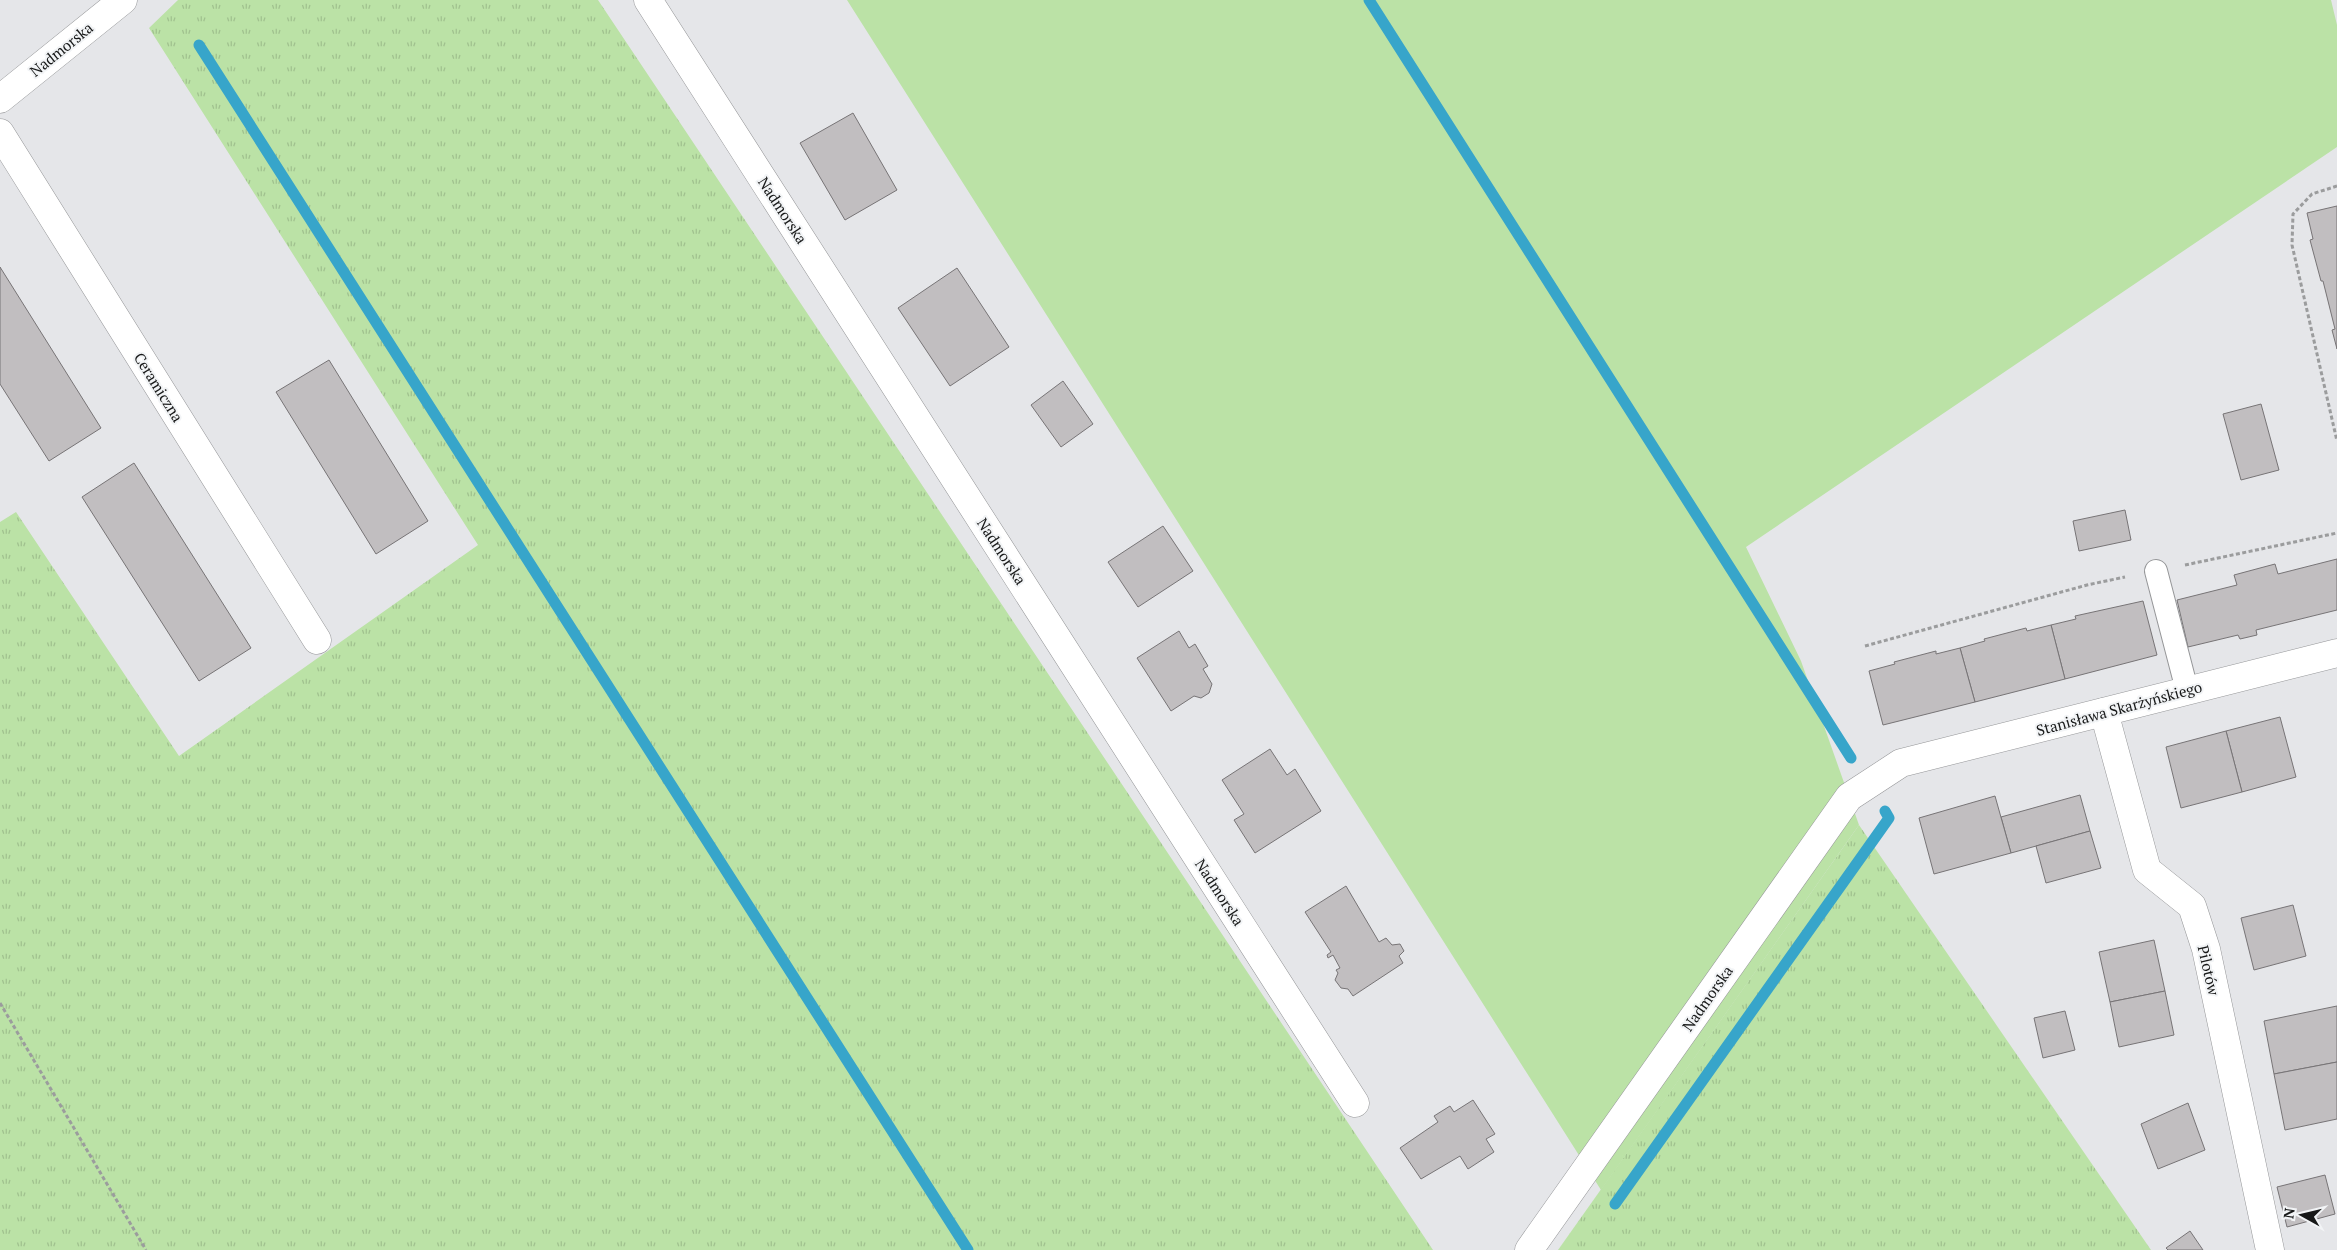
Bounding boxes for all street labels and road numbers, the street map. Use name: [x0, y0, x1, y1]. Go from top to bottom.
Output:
street label: Nadmorska: [25, 17, 97, 81]
street label: Nadmorska: [754, 173, 812, 248]
street label: Ceramiczna: [130, 349, 188, 426]
street label: Nadmorska: [973, 514, 1031, 589]
street label: Stanisława Skarżyńskiego: [2034, 676, 2204, 740]
street label: Nadmorska: [1191, 855, 1249, 930]
street label: Pilotów: [2194, 943, 2225, 998]
street label: Nadmorska: [1677, 961, 1737, 1035]

